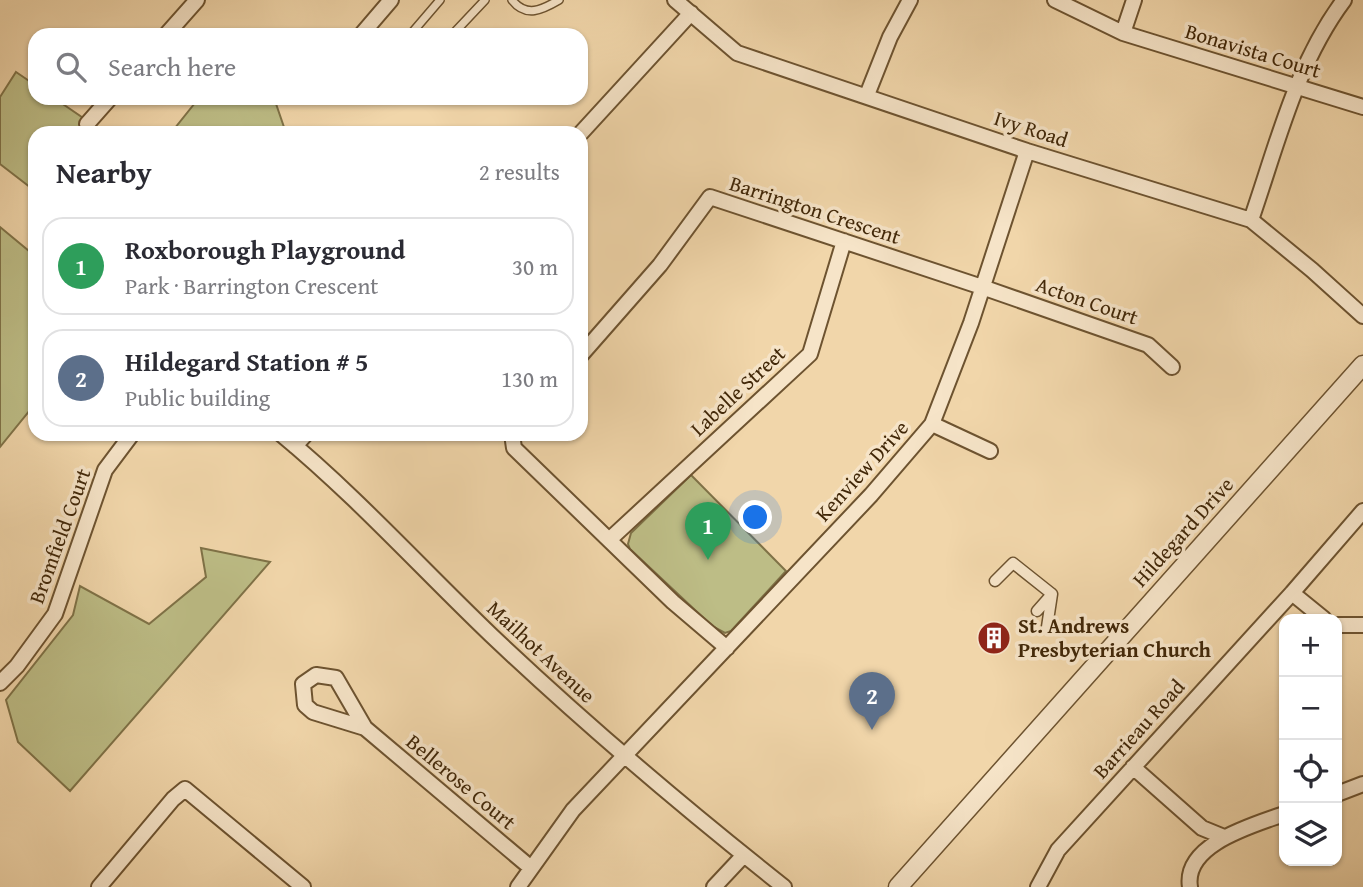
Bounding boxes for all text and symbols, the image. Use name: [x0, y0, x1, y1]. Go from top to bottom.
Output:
street label: Bonavista Court: [1182, 15, 1325, 86]
search box: [28, 28, 588, 105]
text: Search here: [108, 47, 236, 86]
icon: search: [52, 48, 90, 86]
street label: Ivy Road: [990, 102, 1073, 155]
text: Nearby: [56, 150, 152, 194]
text: 2 results: [479, 155, 560, 188]
street label: Barrington Crescent: [726, 167, 905, 252]
text: Roxborough Playground: [125, 230, 405, 269]
text: 1: [75, 250, 87, 283]
text: 30 m: [512, 250, 558, 283]
text: Park · Barrington Crescent: [125, 269, 378, 302]
street label: Acton Court: [1032, 269, 1143, 333]
street label: Labelle Street: [683, 338, 793, 443]
text: Hildegard Station # 5: [125, 342, 369, 381]
text: 2: [75, 362, 87, 395]
text: 130 m: [501, 362, 558, 395]
text: Public building: [125, 381, 270, 414]
street label: Kenview Drive: [808, 413, 916, 528]
street label: Bromfield Court: [21, 463, 99, 608]
street label: Hildegard Drive: [1125, 470, 1241, 594]
your location: [738, 500, 772, 534]
pin: 1: [685, 502, 731, 560]
street label: Mailhot Avenue: [480, 593, 602, 710]
place label: St. Andrews Presbyterian Church: [1018, 610, 1211, 665]
map controls: [1279, 614, 1342, 866]
button: +: [1279, 614, 1342, 677]
building icon: St. Andrews Presbyterian Church: [975, 619, 1013, 657]
street label: Barrieau Road: [1085, 671, 1192, 785]
pin: 2: [849, 672, 895, 730]
button: −: [1279, 677, 1342, 740]
street label: Bellerose Court: [400, 726, 523, 837]
button: locate: [1279, 740, 1342, 803]
button: layers: [1279, 803, 1342, 866]

